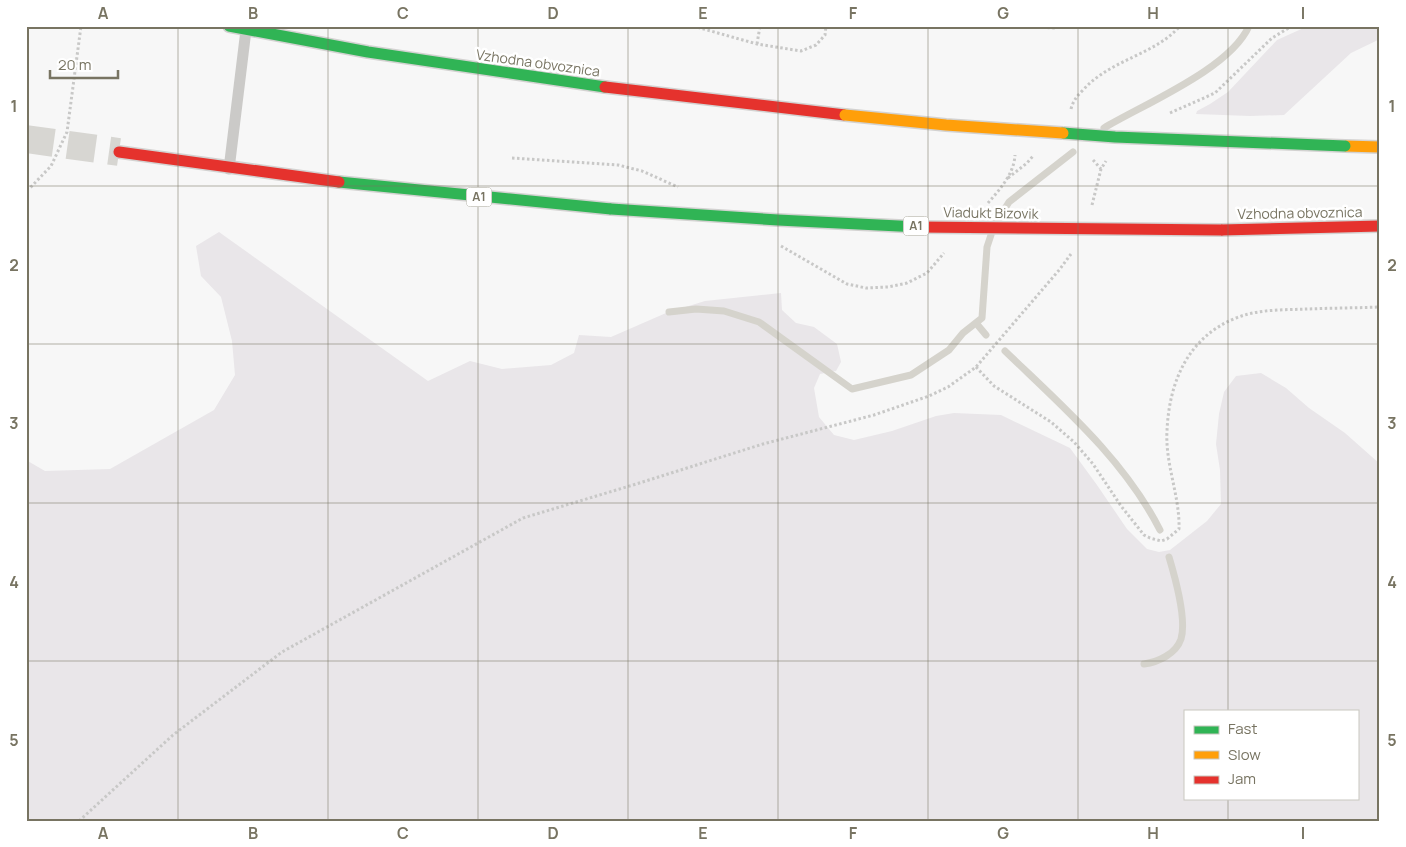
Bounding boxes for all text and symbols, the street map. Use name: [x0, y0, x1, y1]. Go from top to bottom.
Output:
text: A: [98, 2, 109, 24]
text: B: [248, 2, 258, 24]
text: C: [397, 2, 409, 24]
text: D: [547, 2, 559, 24]
text: E: [698, 2, 708, 24]
text: F: [849, 2, 858, 24]
text: G: [997, 2, 1009, 24]
text: H: [1147, 2, 1159, 24]
text: I: [1301, 2, 1305, 24]
street label: Vzhodna obvoznica: [475, 44, 601, 81]
scale bar: [50, 48, 118, 80]
text: 20 m: [58, 54, 91, 75]
text: 1: [10, 95, 18, 117]
text: 1: [1388, 95, 1396, 117]
road number: A1: [466, 188, 492, 206]
street label: Viadukt Bizovik: [943, 202, 1040, 223]
street label: Vzhodna obvoznica: [1237, 202, 1363, 223]
road number: A1: [904, 217, 928, 236]
text: 2: [9, 254, 19, 276]
text: 2: [1387, 254, 1397, 276]
text: 3: [9, 412, 19, 434]
text: 3: [1387, 412, 1397, 434]
text: 4: [9, 571, 19, 593]
text: 4: [1387, 571, 1397, 593]
legend: [1184, 710, 1358, 800]
text: Fast: [1228, 718, 1257, 739]
text: 5: [9, 729, 19, 751]
text: 5: [1387, 729, 1397, 751]
text: Slow: [1228, 744, 1261, 765]
text: Jam: [1228, 768, 1256, 789]
text: A: [98, 822, 109, 844]
text: B: [248, 822, 258, 844]
text: C: [397, 822, 409, 844]
text: D: [547, 822, 559, 844]
text: E: [698, 822, 708, 844]
text: F: [849, 822, 858, 844]
text: G: [997, 822, 1009, 844]
text: H: [1147, 822, 1159, 844]
text: I: [1301, 822, 1305, 844]

